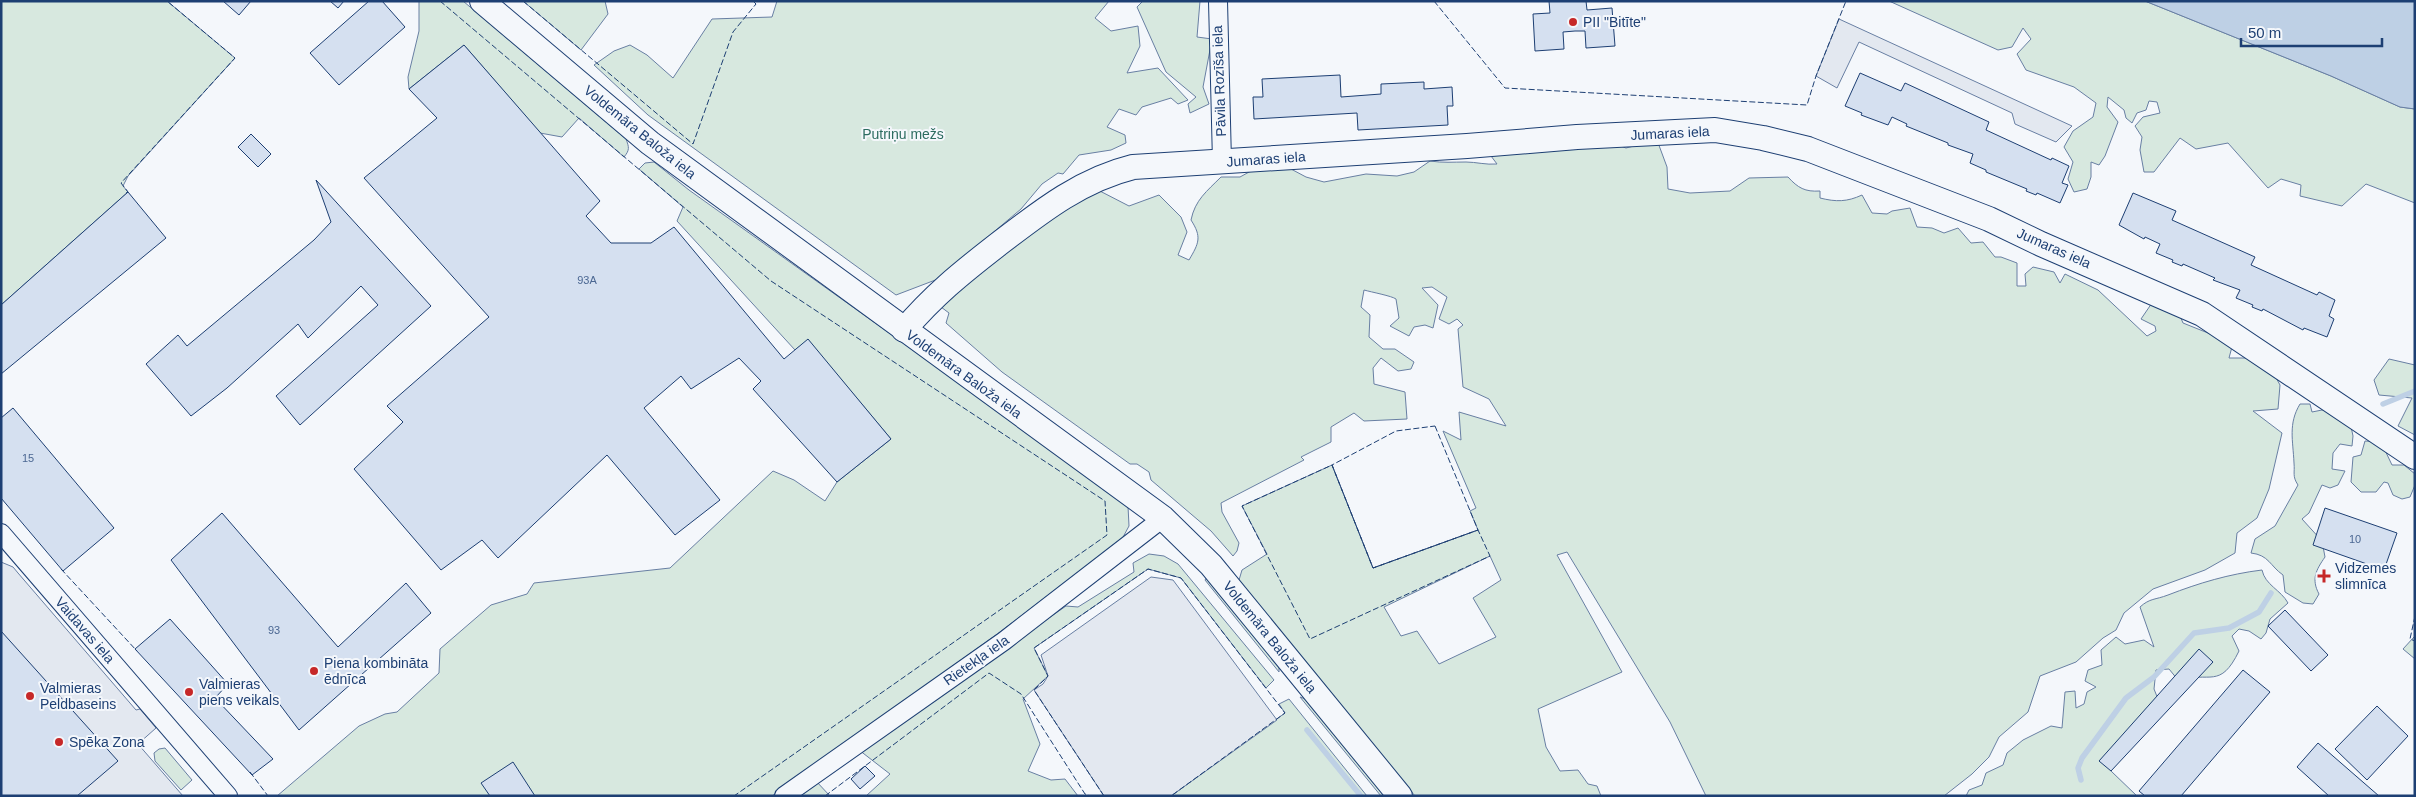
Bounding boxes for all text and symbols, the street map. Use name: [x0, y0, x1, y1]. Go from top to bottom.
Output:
place label: PII "Bitīte": [1583, 14, 1646, 30]
scale bar: [2241, 15, 2382, 47]
marker: PII "Bitīte": [1567, 16, 1579, 28]
text: 50 m: [2248, 24, 2281, 41]
street label: Pāvila Rozīša iela: [1209, 25, 1229, 137]
street label: Voldemāra Baloža iela: [581, 82, 699, 182]
street label: Jumaras iela: [1630, 123, 1710, 143]
park label: Putriņu mežs: [862, 126, 944, 142]
street label: Jumaras iela: [1226, 148, 1306, 170]
street label: Jumaras iela: [2014, 225, 2094, 272]
house number: 93A: [577, 274, 597, 286]
street label: Voldemāra Baloža iela: [903, 327, 1025, 422]
house number: 15: [22, 452, 34, 464]
house number: 10: [2349, 533, 2361, 545]
place label: Vidzemes slimnīca: [2335, 560, 2396, 592]
marker: Vidzemes slimnīca: [2317, 569, 2331, 583]
street label: Voldemāra Baloža iela: [1220, 578, 1320, 696]
street label: Vaidavas iela: [52, 594, 118, 666]
house number: 93: [268, 624, 280, 636]
street label: Rietekļa iela: [940, 631, 1012, 688]
place label: Piena kombināta ēdnīca: [324, 655, 429, 687]
marker: Piena kombināta ēdnīca: [308, 665, 320, 677]
place label: Valmieras piens veikals: [199, 676, 279, 708]
place label: Valmieras Peldbaseins: [40, 680, 116, 712]
marker: Valmieras piens veikals: [183, 686, 195, 698]
marker: Valmieras Peldbaseins: [24, 690, 36, 702]
place label: Spēka Zona: [69, 734, 145, 750]
marker: Spēka Zona: [53, 736, 65, 748]

